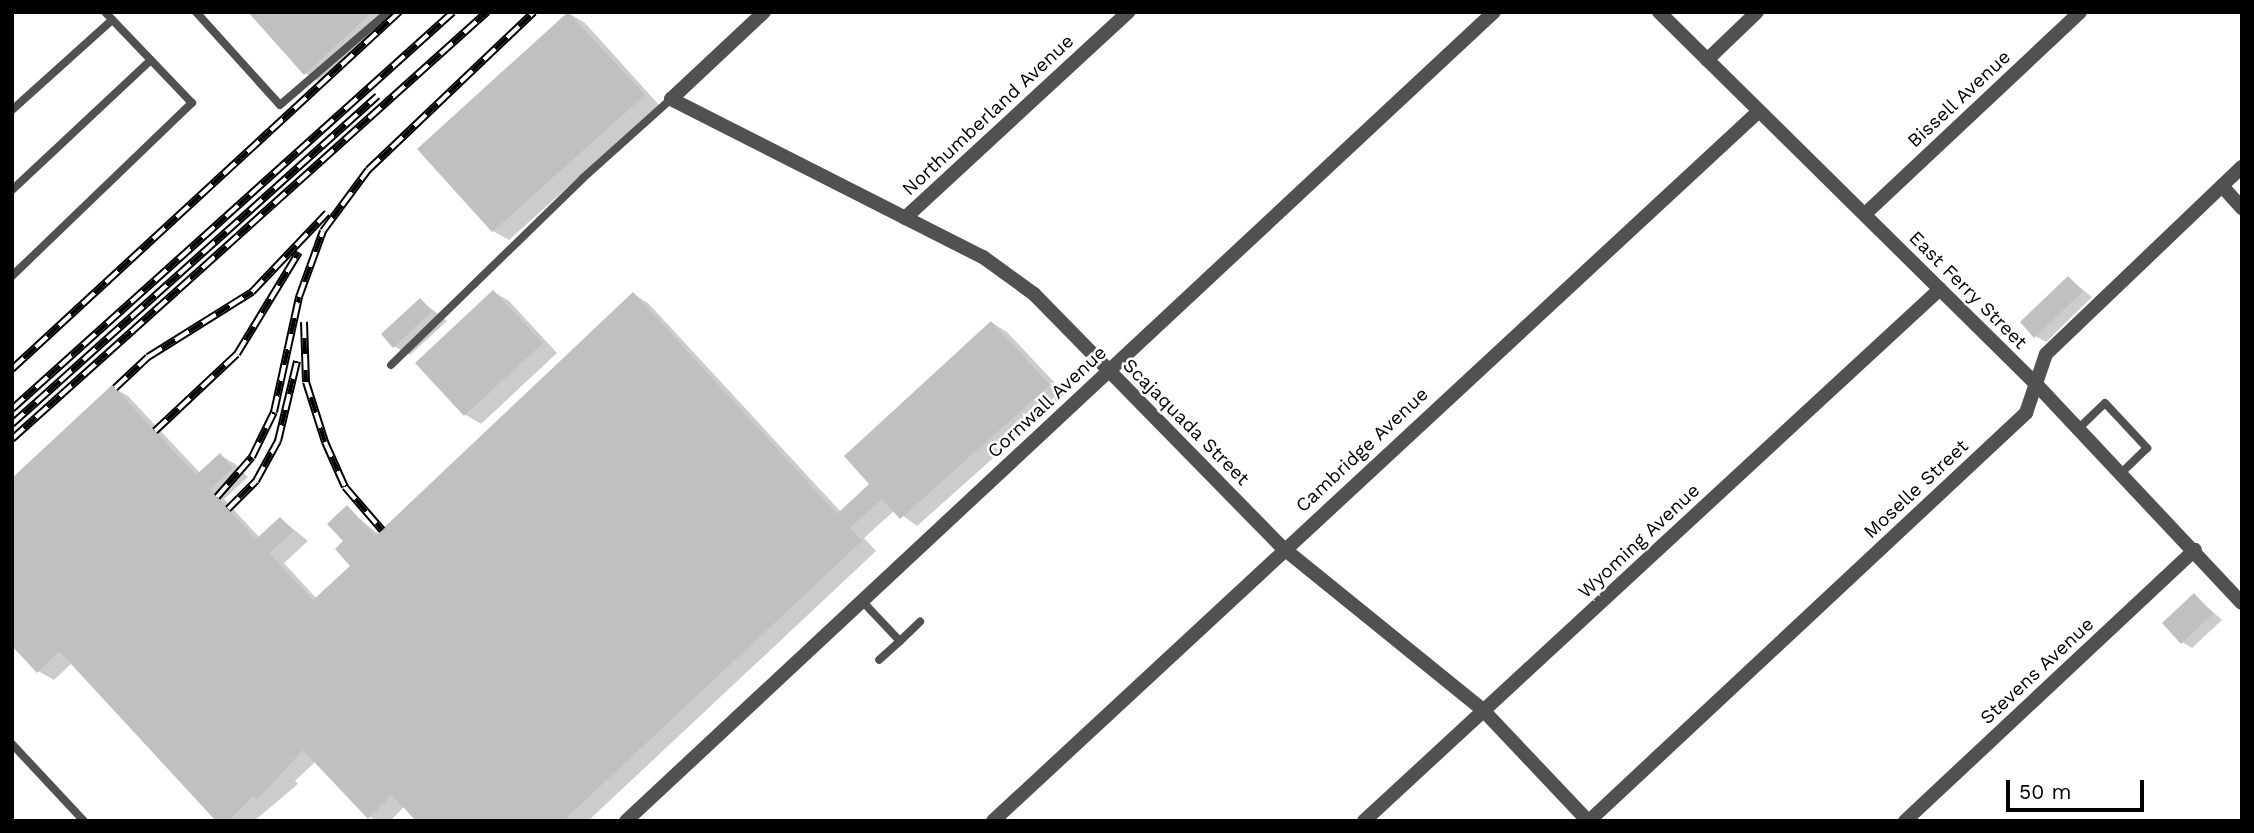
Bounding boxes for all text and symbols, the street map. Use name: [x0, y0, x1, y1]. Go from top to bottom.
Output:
street label: Northumberland Avenue: [897, 29, 1079, 201]
street label: Bissell Avenue: [1902, 45, 2016, 153]
street label: East Ferry Street: [1904, 226, 2032, 354]
street label: Cornwall Avenue: [982, 341, 1112, 463]
street label: Scajaquada Street: [1118, 354, 1254, 490]
street label: Cambridge Avenue: [1291, 383, 1433, 517]
street label: Moselle Street: [1859, 435, 1973, 543]
street label: Wyoming Avenue: [1573, 479, 1705, 603]
street label: Stevens Avenue: [1975, 612, 2099, 730]
scale bar: [2009, 766, 2147, 810]
text: 50 m: [2019, 779, 2071, 804]

